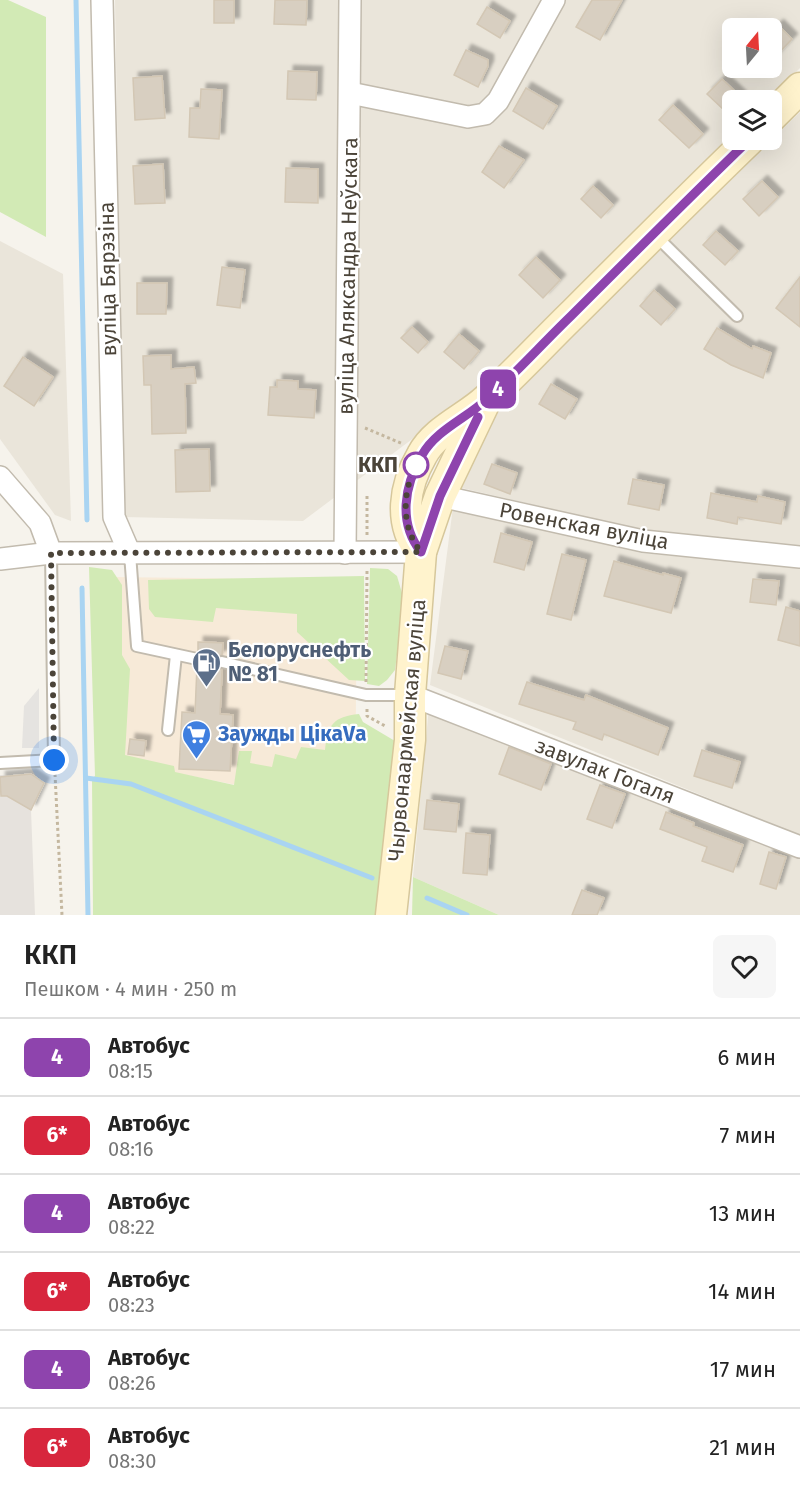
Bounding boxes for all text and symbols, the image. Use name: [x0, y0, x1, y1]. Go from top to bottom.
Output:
north arrow: [722, 18, 782, 78]
map controls: [722, 18, 782, 150]
button: layers: [722, 90, 782, 150]
street label: вуліца Аляксандра Неўскага: [333, 137, 363, 415]
street label: вуліца Бярэзіна: [94, 202, 122, 356]
line badge: 4: [478, 370, 518, 408]
text: 4: [492, 376, 504, 402]
place label: ККП: [358, 452, 398, 478]
marker: ККП: [403, 452, 429, 478]
street label: Ровенская вуліца: [497, 497, 671, 555]
street label: Чырвонаармейская вуліца: [383, 598, 431, 862]
place label: Белоруснефть № 81: [228, 637, 371, 687]
fuel station icon: Белоруснефть № 81: [191, 646, 223, 688]
supermarket icon: Заужды ЦікаVа: [181, 718, 213, 760]
place label: Заужды ЦікаVа: [217, 721, 366, 747]
street label: завулак Гогаля: [532, 732, 678, 810]
your location: [39, 745, 69, 775]
button: heart: [713, 935, 776, 998]
text: ККП: [24, 938, 77, 971]
text: Пешком · 4 мин · 250 m: [24, 977, 237, 1001]
text: Автобус: [108, 1032, 190, 1059]
text: 4: [51, 1044, 63, 1070]
text: 6 мин: [717, 1044, 776, 1071]
text: 08:15: [108, 1059, 153, 1083]
text: Автобус: [108, 1110, 190, 1137]
text: 6*: [47, 1122, 67, 1148]
text: 7 мин: [719, 1122, 776, 1149]
text: 08:16: [108, 1137, 154, 1161]
text: Автобус: [108, 1188, 190, 1215]
text: 4: [51, 1200, 63, 1226]
text: 13 мин: [709, 1200, 776, 1227]
text: 08:22: [108, 1215, 155, 1239]
text: Автобус: [108, 1266, 190, 1293]
text: 6*: [47, 1278, 67, 1304]
text: 14 мин: [708, 1278, 776, 1305]
text: 08:23: [108, 1293, 155, 1317]
text: Автобус: [108, 1344, 190, 1371]
text: 4: [51, 1356, 63, 1382]
text: 17 мин: [710, 1356, 776, 1383]
text: 08:26: [108, 1371, 156, 1395]
text: Автобус: [108, 1422, 190, 1449]
text: 6*: [47, 1434, 67, 1460]
text: 21 мин: [709, 1434, 776, 1461]
text: 08:30: [108, 1449, 156, 1473]

